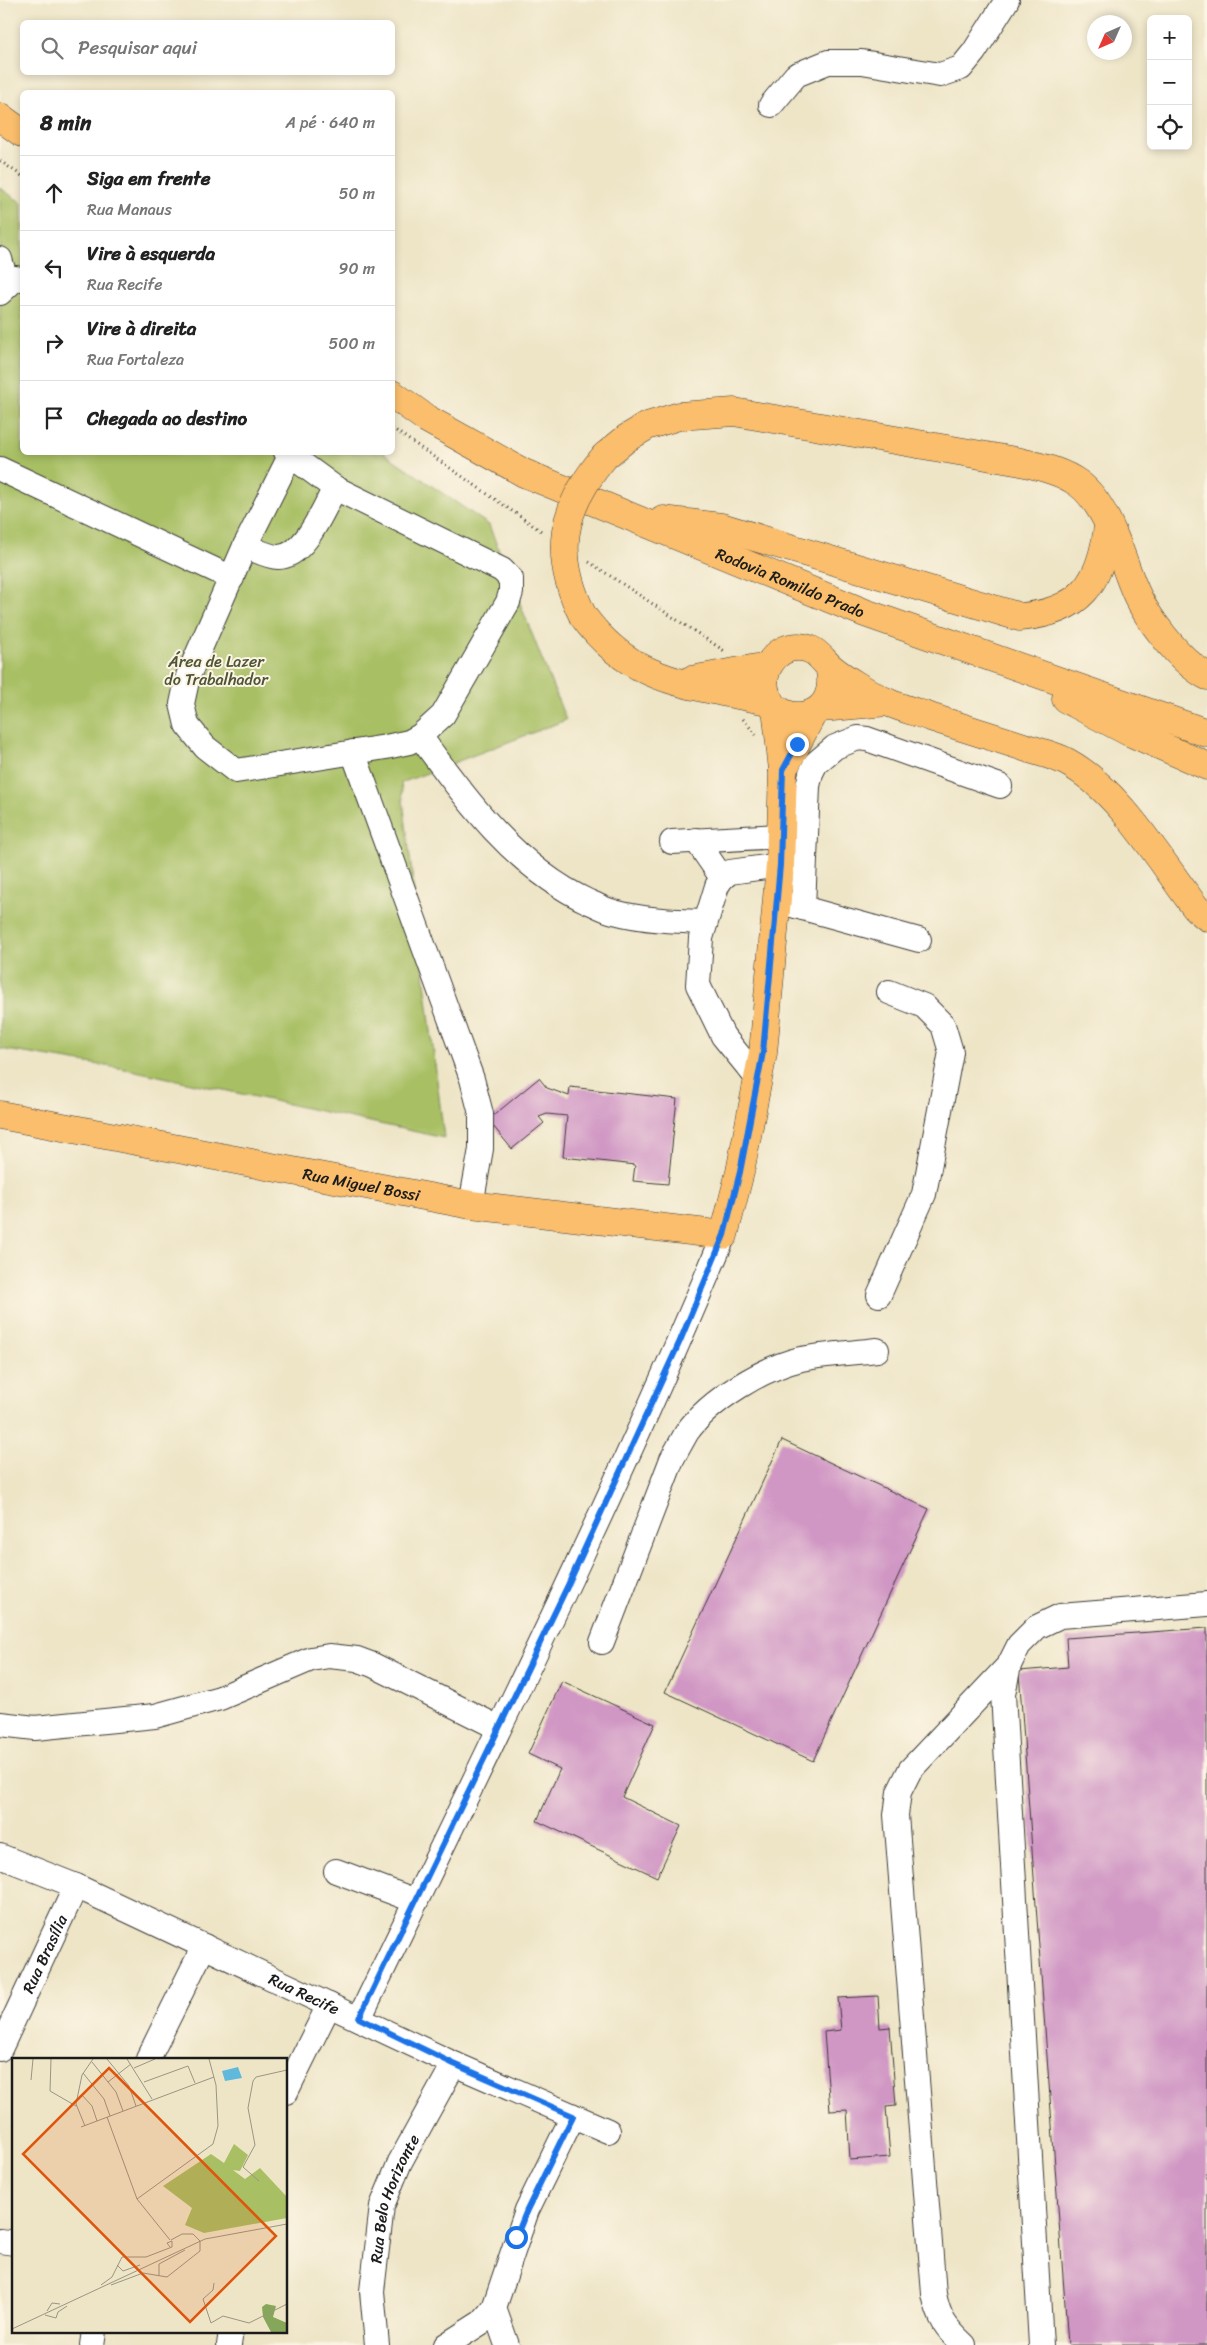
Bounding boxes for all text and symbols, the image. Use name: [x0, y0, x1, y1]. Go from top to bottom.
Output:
north arrow: [1087, 15, 1132, 60]
map controls: [1147, 15, 1192, 150]
button: +: [1147, 15, 1192, 60]
search box: [20, 20, 395, 75]
text: Pesquisar aqui: [78, 31, 197, 64]
icon: search: [38, 34, 66, 62]
button: −: [1147, 60, 1192, 105]
text: 8 min: [40, 104, 91, 142]
button: locate: [1147, 105, 1192, 150]
text: A pé · 640 m: [285, 108, 375, 137]
text: Siga em frente: [87, 162, 210, 195]
icon: ahead: [40, 179, 68, 207]
text: 50 m: [339, 179, 375, 208]
text: Rua Manaus: [87, 195, 172, 224]
text: Vire à esquerda: [87, 237, 215, 270]
icon: left: [40, 254, 68, 282]
text: 90 m: [339, 254, 375, 283]
text: Rua Recife: [87, 270, 162, 299]
text: Vire à direita: [87, 312, 196, 345]
icon: right: [40, 329, 68, 357]
text: 500 m: [329, 329, 375, 358]
text: Rua Fortaleza: [87, 345, 184, 374]
text: Chegada ao destino: [87, 402, 247, 435]
icon: arrive: [40, 404, 68, 432]
street label: Rodovia Romildo Prado: [711, 539, 869, 626]
park label: Área de Lazer do Trabalhador: [164, 647, 269, 694]
route end: [786, 733, 809, 756]
street label: Rua Miguel Bossi: [300, 1159, 423, 1210]
street label: Rua Brasília: [14, 1909, 76, 1998]
street label: Rua Recife: [264, 1965, 344, 2023]
inset map: [12, 2058, 288, 2332]
street label: Rua Belo Horizonte: [361, 2129, 428, 2265]
route start: [505, 2226, 528, 2249]

